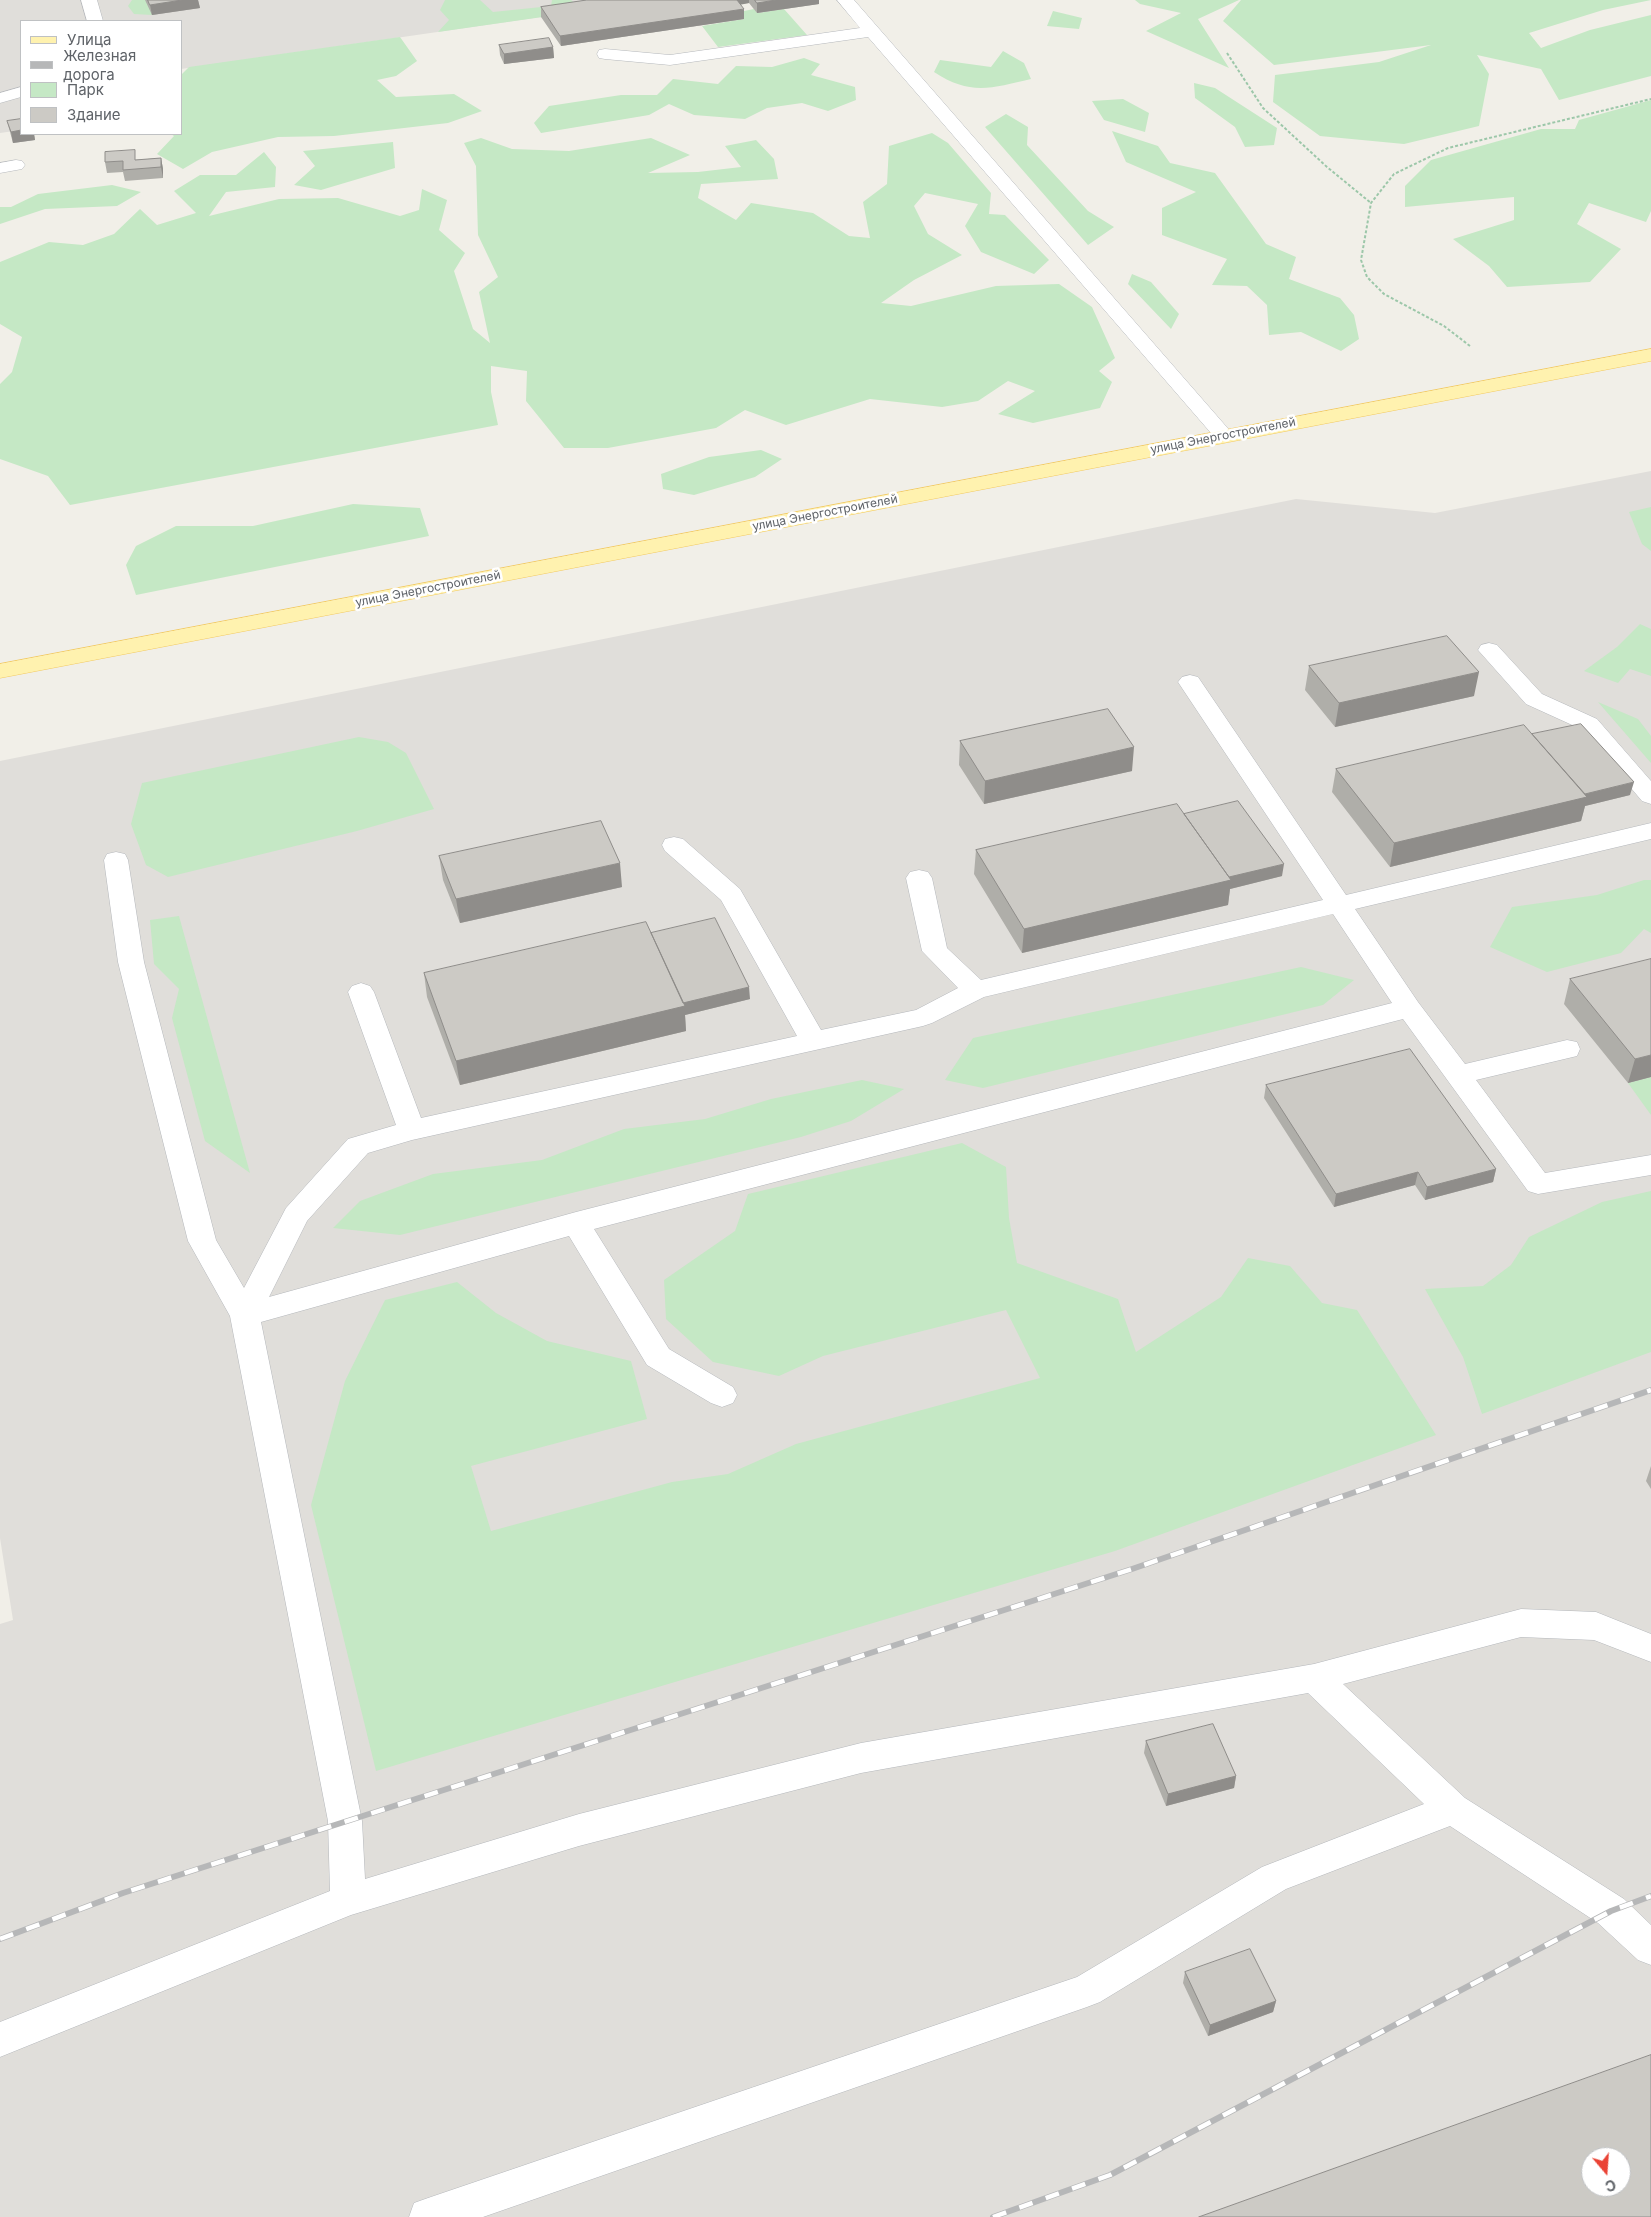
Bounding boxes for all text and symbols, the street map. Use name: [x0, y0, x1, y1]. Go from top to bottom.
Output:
legend: [20, 20, 182, 135]
text: Улица: [67, 30, 111, 49]
text: Железная дорога: [63, 46, 136, 84]
text: Парк: [67, 80, 104, 99]
text: Здание: [67, 105, 121, 124]
street label: улица Энергостроителей: [1149, 415, 1297, 457]
street label: улица Энергостроителей: [751, 492, 899, 534]
street label: улица Энергостроителей: [354, 568, 502, 610]
north arrow: [1581, 2147, 1631, 2197]
text: С: [1603, 2176, 1618, 2195]

